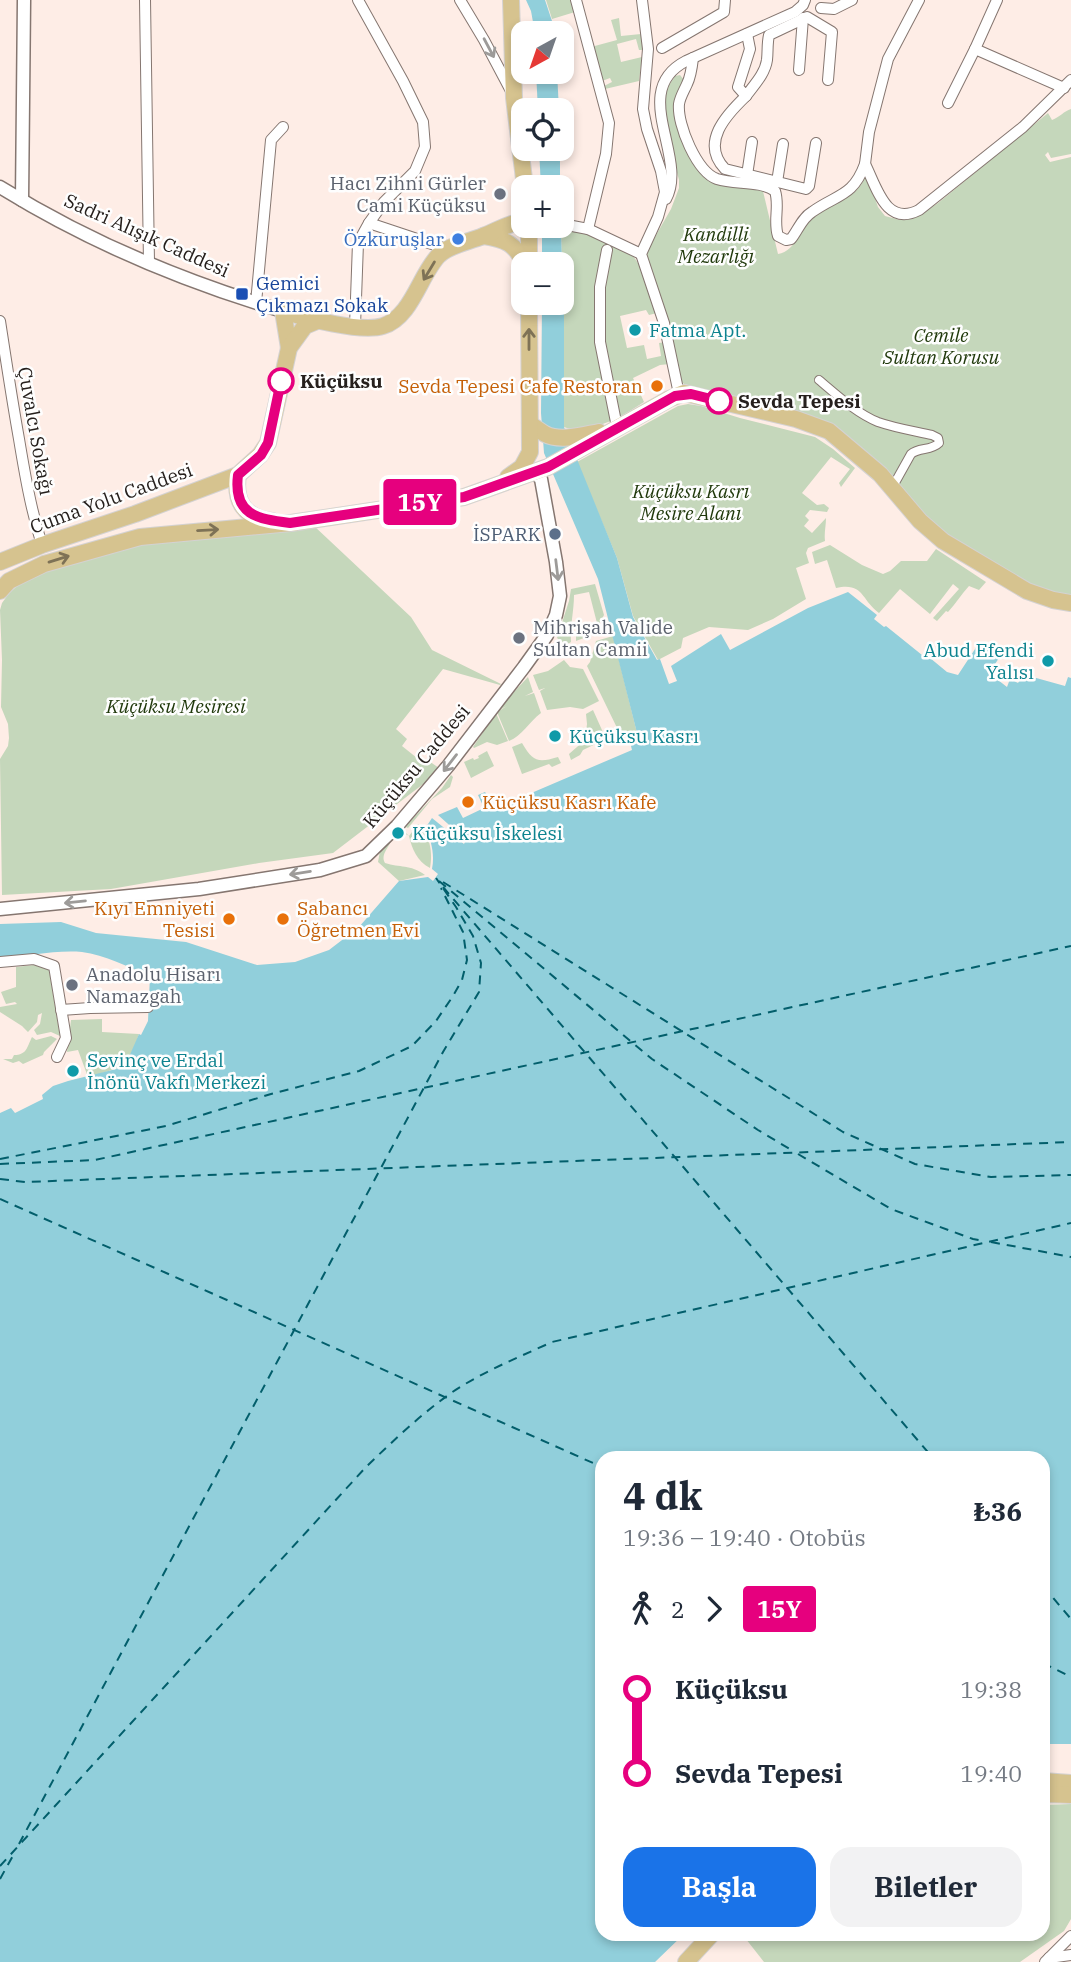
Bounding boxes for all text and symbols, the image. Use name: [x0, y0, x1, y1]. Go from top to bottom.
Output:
north arrow: [511, 21, 574, 84]
map controls: [511, 21, 574, 315]
one-way arrow: [482, 38, 496, 58]
button: locate: [511, 98, 574, 161]
place label: Hacı Zihni Gürler Cami Küçüksu: [330, 171, 487, 217]
button: +: [511, 175, 574, 238]
marker: Hacı Zihni Gürler Cami Küçüksu: [492, 186, 508, 202]
street label: Sadri Alışık Caddesi: [61, 188, 233, 282]
park label: Kandilli Mezarlığı: [677, 222, 754, 268]
place label: Özkuruşlar: [344, 227, 445, 251]
marker: Özkuruşlar: [450, 231, 466, 247]
button: −: [511, 252, 574, 315]
one-way arrow: [421, 261, 435, 281]
place label: Gemici Çıkmazı Sokak: [256, 271, 388, 317]
marker: Gemici Çıkmazı Sokak: [234, 286, 250, 302]
place label: Fatma Apt.: [649, 318, 746, 342]
marker: Fatma Apt.: [627, 322, 643, 338]
park label: Cemile Sultan Korusu: [882, 323, 999, 369]
one-way arrow: [523, 327, 536, 350]
street label: Çuvalcı Sokağı: [13, 365, 59, 497]
marker: Küçüksu: [268, 368, 294, 394]
place label: Küçüksu: [300, 369, 382, 393]
place label: Sevda Tepesi Cafe Restoran: [398, 374, 643, 398]
marker: Sevda Tepesi Cafe Restoran: [649, 378, 665, 394]
marker: Sevda Tepesi: [706, 388, 732, 414]
place label: Sevda Tepesi: [738, 389, 861, 413]
street label: Cuma Yolu Caddesi: [26, 457, 196, 539]
line badge: 15Y: [380, 479, 460, 525]
park label: Küçüksu Kasrı Mesire Alanı: [632, 479, 750, 525]
text: 15Y: [397, 486, 443, 518]
place label: İSPARK: [473, 522, 542, 546]
one-way arrow: [196, 523, 219, 536]
marker: İSPARK: [547, 526, 563, 542]
one-way arrow: [48, 552, 70, 565]
one-way arrow: [551, 559, 564, 581]
place label: Mihrişah Valide Sultan Camii: [533, 615, 673, 661]
marker: Mihrişah Valide Sultan Camii: [511, 630, 527, 646]
place label: Abud Efendi Yalısı: [923, 638, 1034, 684]
marker: Abud Efendi Yalısı: [1040, 653, 1056, 669]
park label: Küçüksu Mesiresi: [105, 694, 246, 718]
street label: Küçüksu Caddesi: [357, 699, 475, 833]
place label: Küçüksu Kasrı: [569, 724, 699, 748]
marker: Küçüksu Kasrı: [547, 728, 563, 744]
one-way arrow: [442, 753, 457, 772]
place label: Küçüksu Kasrı Kafe: [482, 790, 656, 814]
marker: Küçüksu Kasrı Kafe: [460, 794, 476, 810]
place label: Küçüksu İskelesi: [412, 821, 563, 845]
marker: Küçüksu İskelesi: [390, 825, 406, 841]
one-way arrow: [289, 867, 312, 880]
one-way arrow: [64, 896, 87, 909]
place label: Kıyı Emniyeti Tesisi: [94, 896, 215, 942]
place label: Sabancı Öğretmen Evi: [297, 896, 419, 942]
marker: Kıyı Emniyeti Tesisi: [221, 911, 237, 927]
marker: Sabancı Öğretmen Evi: [275, 911, 291, 927]
place label: Anadolu Hisarı Namazgah: [86, 962, 221, 1008]
marker: Anadolu Hisarı Namazgah: [64, 977, 80, 993]
place label: Sevinç ve Erdal İnönü Vakfı Merkezi: [87, 1048, 266, 1094]
marker: Sevinç ve Erdal İnönü Vakfı Merkezi: [65, 1063, 81, 1079]
text: 4 dk: [623, 1471, 702, 1520]
text: ₺36: [973, 1494, 1022, 1528]
text: 19:36 – 19:40 · Otobüs: [623, 1522, 866, 1552]
icon: walk: [623, 1590, 661, 1628]
icon: forward: [695, 1590, 733, 1628]
text: 15Y: [757, 1593, 802, 1625]
text: 2: [671, 1594, 685, 1624]
text: Küçüksu: [675, 1672, 788, 1706]
text: 19:38: [960, 1674, 1022, 1704]
text: Sevda Tepesi: [675, 1756, 843, 1790]
text: 19:40: [960, 1758, 1022, 1788]
button: Başla: [623, 1847, 816, 1927]
button: Biletler: [830, 1847, 1022, 1927]

